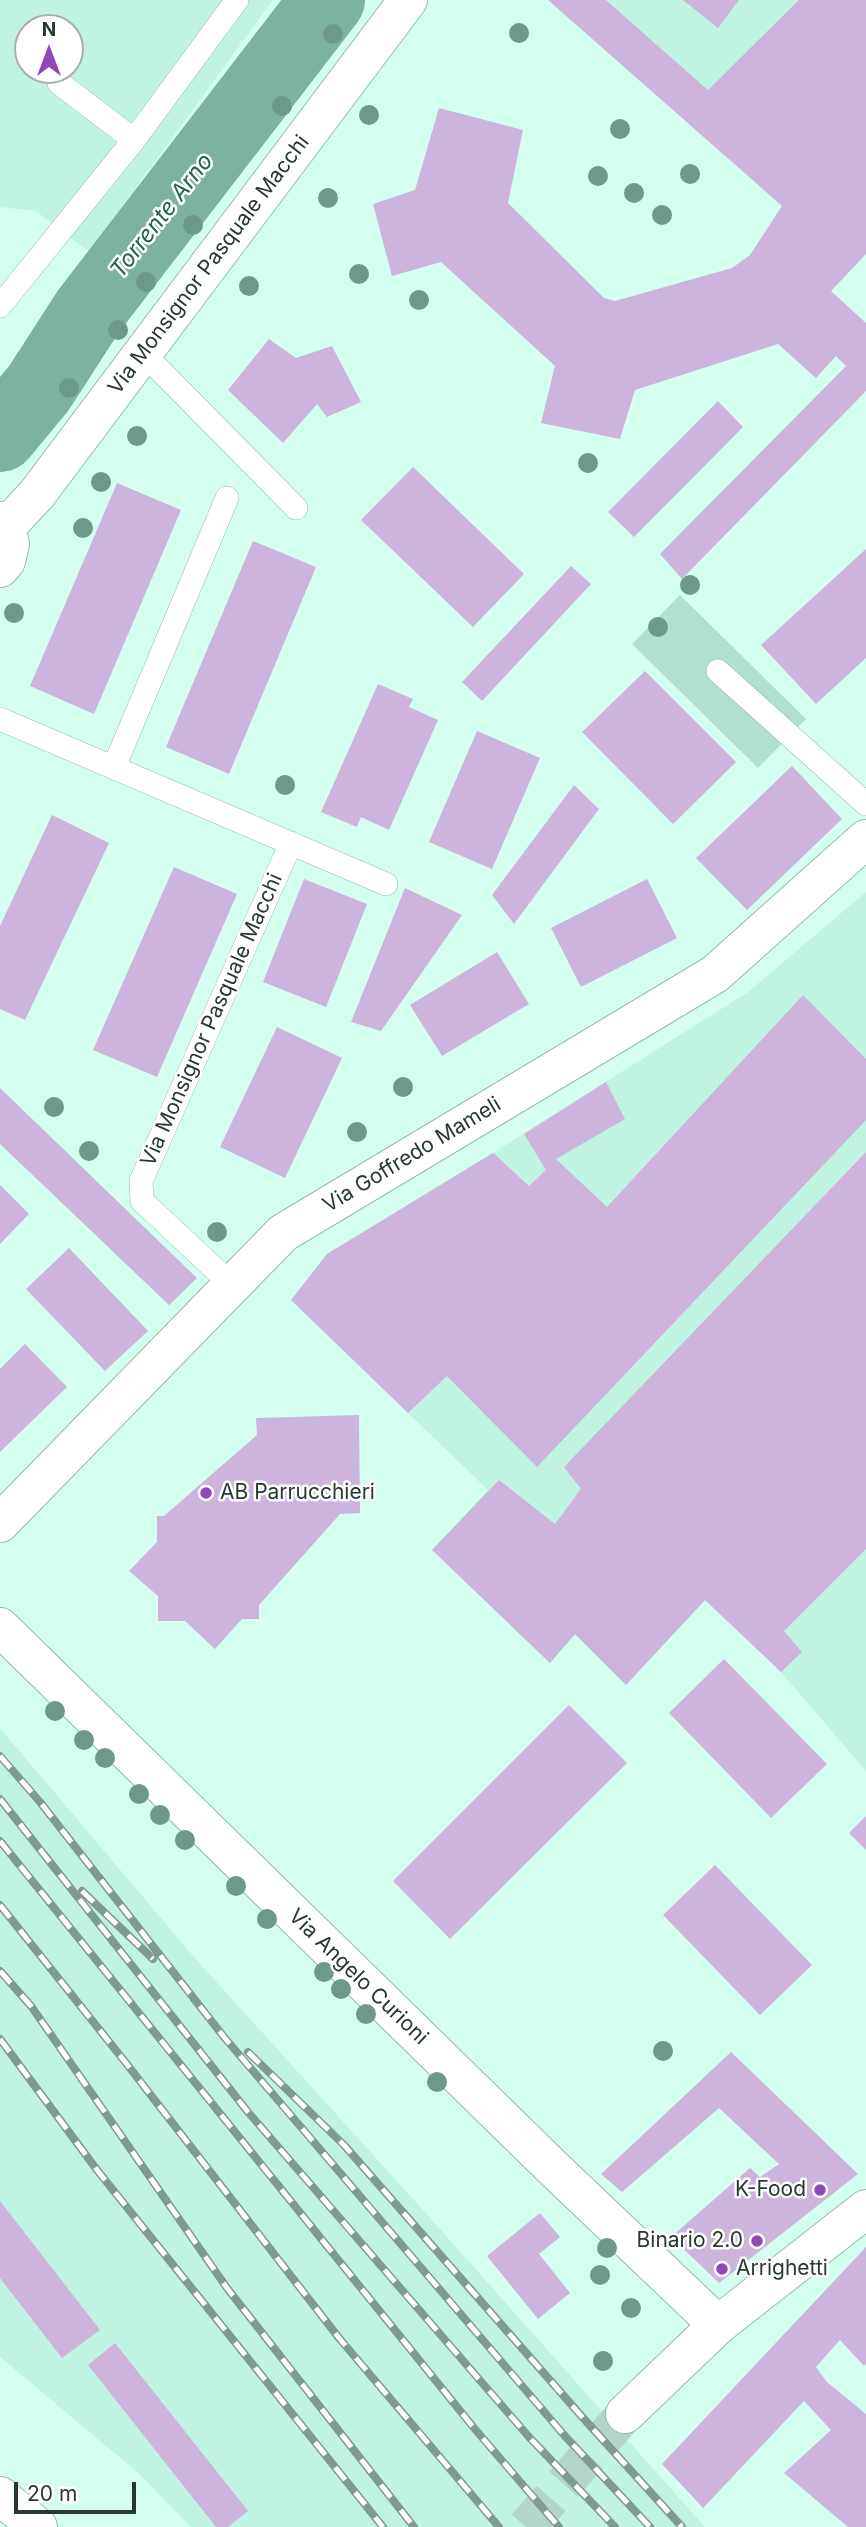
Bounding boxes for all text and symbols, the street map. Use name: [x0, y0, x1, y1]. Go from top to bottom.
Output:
north arrow: [14, 14, 84, 84]
text: N: [42, 18, 56, 41]
street label: Via Monsignor Pasquale Macchi: [103, 130, 315, 400]
water label: Torrente Arno: [105, 148, 219, 284]
street label: Via Monsignor Pasquale Macchi: [136, 870, 288, 1170]
street label: Via Goffredo Mameli: [319, 1092, 505, 1218]
place label: AB Parrucchieri: [220, 1480, 375, 1506]
marker: AB Parrucchieri: [198, 1485, 214, 1501]
street label: Via Angelo Curioni: [283, 1904, 433, 2050]
place label: K-Food: [735, 2177, 806, 2203]
marker: K-Food: [812, 2182, 828, 2198]
place label: Binario 2.0: [637, 2228, 743, 2254]
marker: Binario 2.0: [749, 2233, 765, 2249]
place label: Arrighetti: [736, 2256, 828, 2282]
marker: Arrighetti: [714, 2261, 730, 2277]
scale bar: [18, 2468, 140, 2512]
text: 20 m: [27, 2481, 77, 2506]

